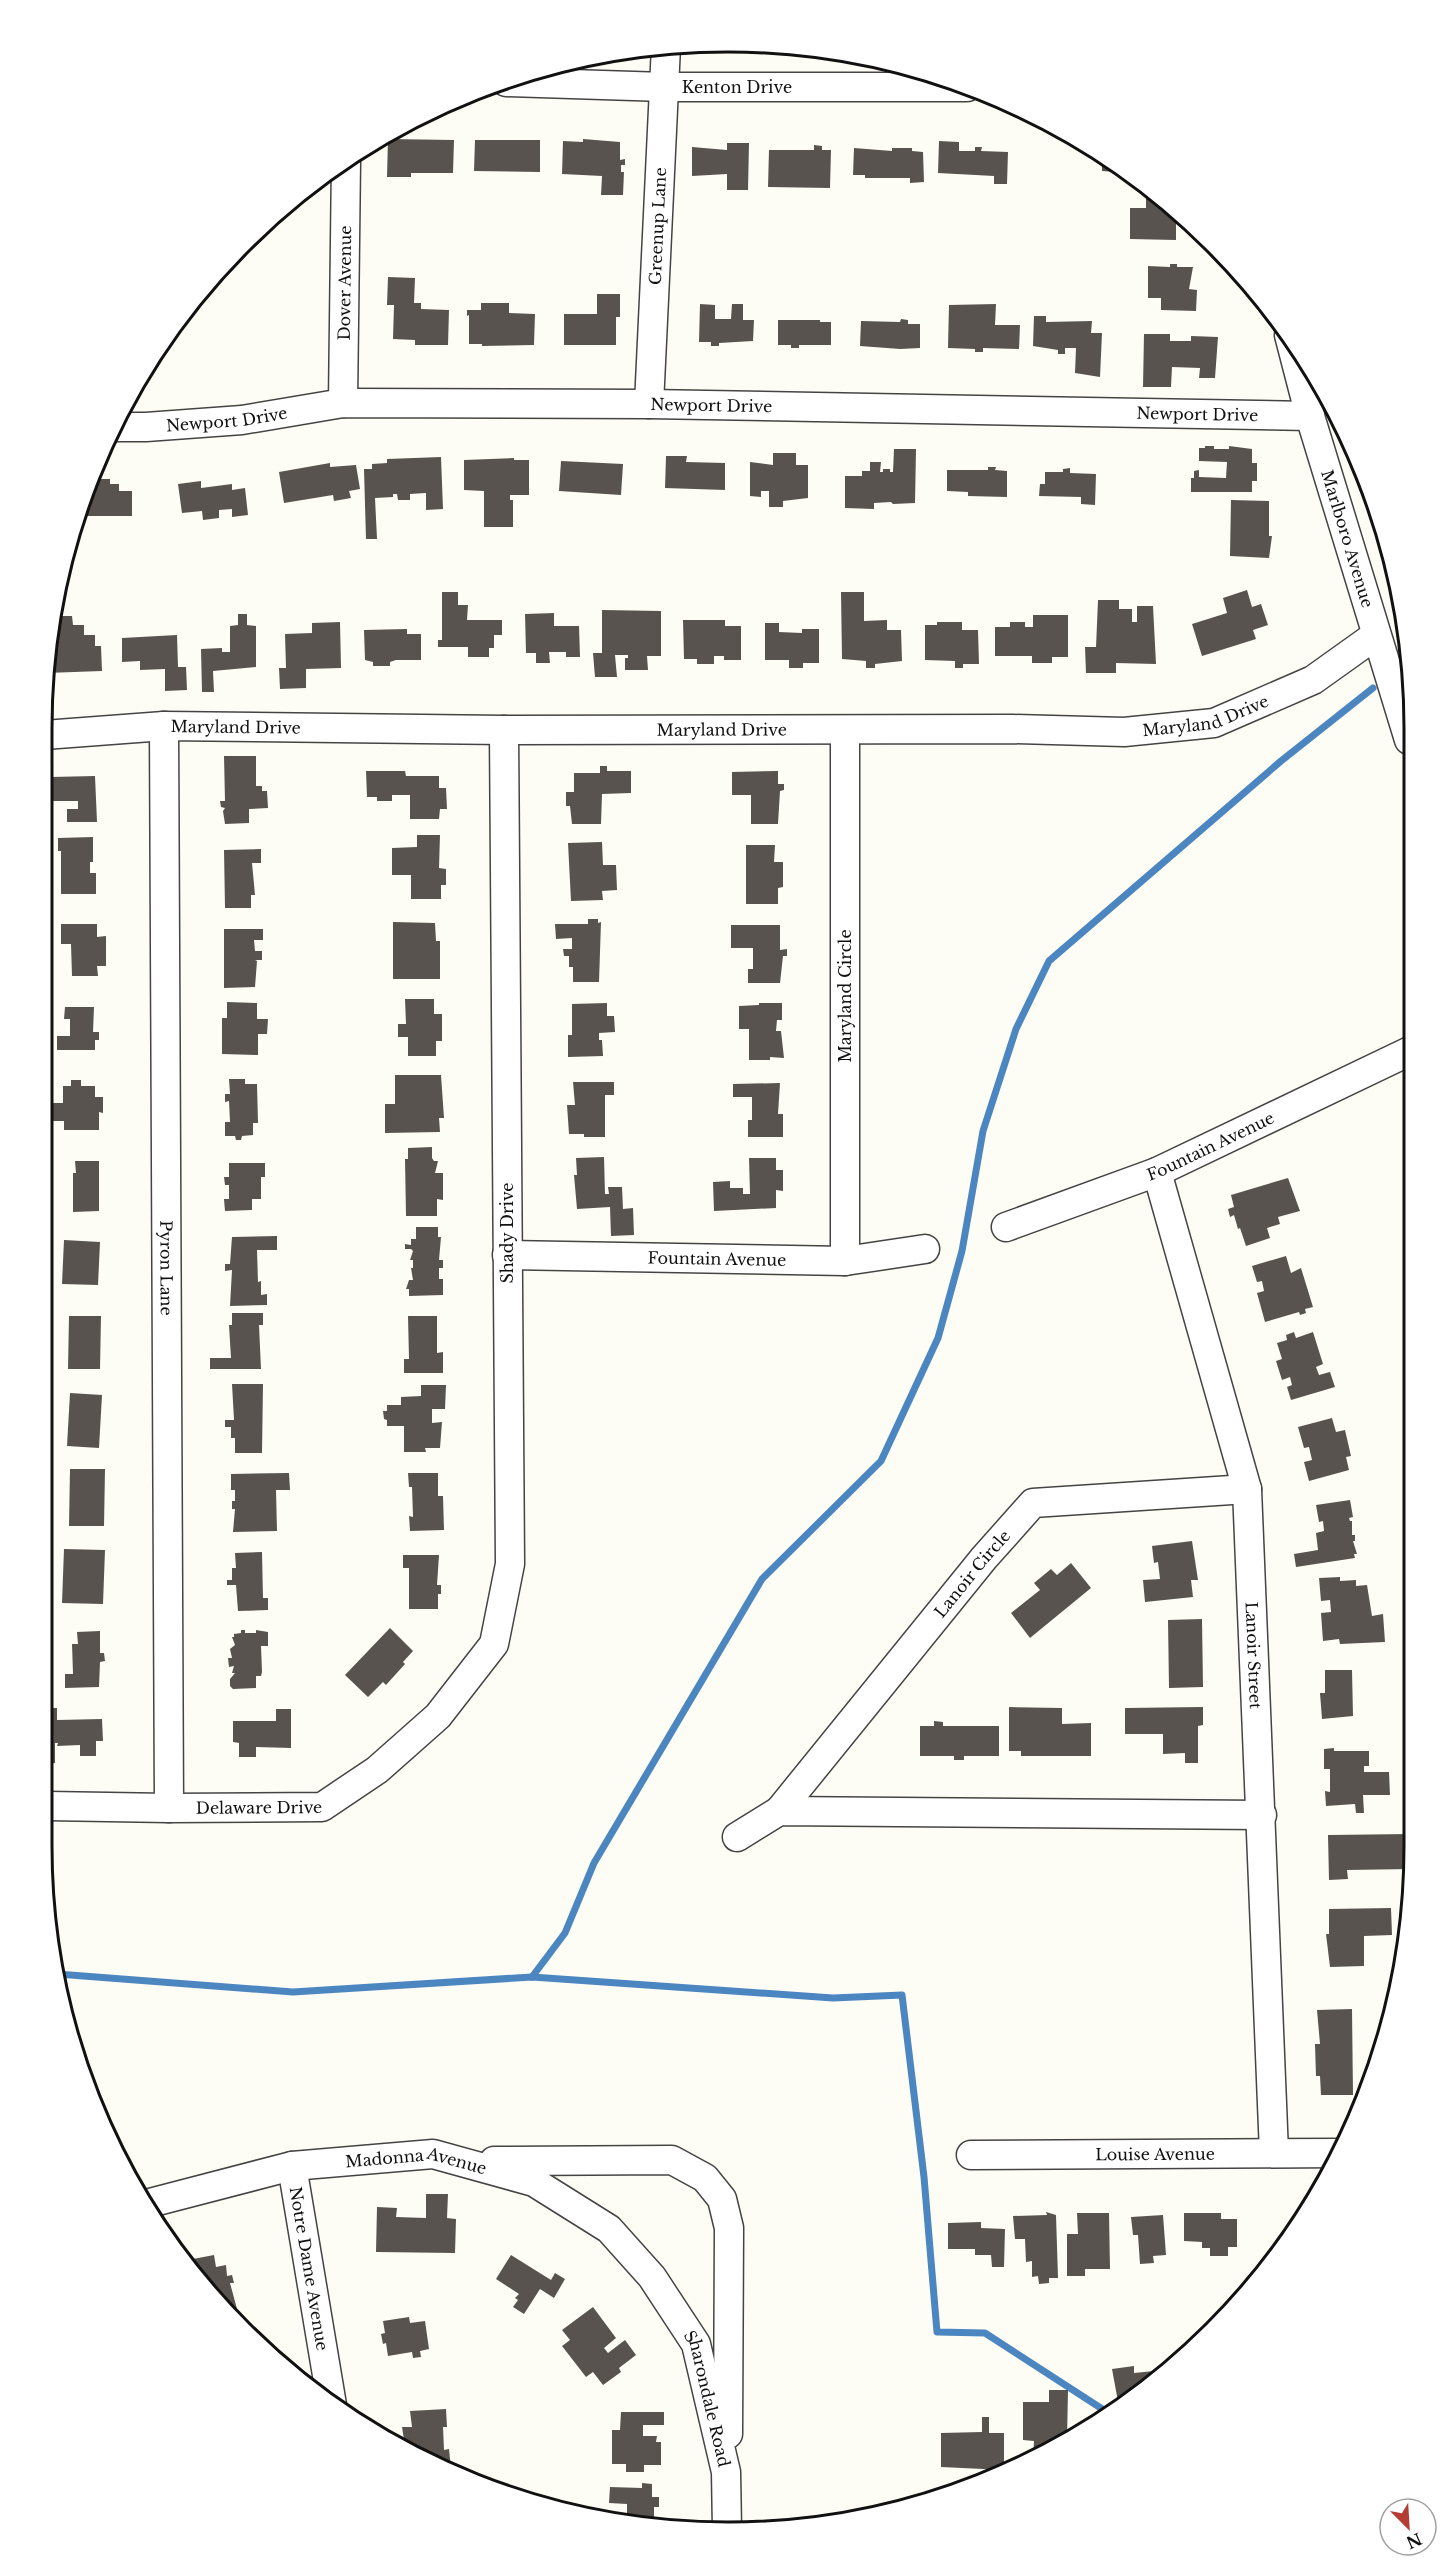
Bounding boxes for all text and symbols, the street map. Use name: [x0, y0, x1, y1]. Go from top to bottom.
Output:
street label: Kenton Drive: [682, 77, 792, 97]
street label: Greenup Lane: [645, 167, 670, 285]
street label: Dover Avenue: [334, 225, 355, 341]
street label: Newport Drive: [650, 394, 772, 416]
street label: Newport Drive: [165, 403, 289, 436]
street label: Newport Drive: [1136, 403, 1258, 425]
street label: Marlboro Avenue: [1317, 467, 1378, 610]
street label: Maryland Drive: [1141, 691, 1271, 740]
street label: Maryland Drive: [170, 716, 301, 738]
street label: Maryland Drive: [656, 719, 787, 740]
street label: Maryland Circle: [835, 929, 855, 1063]
street label: Fountain Avenue: [1144, 1107, 1277, 1185]
street label: Shady Drive: [497, 1183, 517, 1283]
street label: Pyron Lane: [156, 1220, 177, 1316]
street label: Fountain Avenue: [647, 1247, 786, 1270]
street label: Lanoir Circle: [930, 1526, 1014, 1622]
street label: Lanoir Street: [1242, 1601, 1266, 1709]
street label: Delaware Drive: [196, 1797, 322, 1818]
street label: Madonna Avenue: [344, 2143, 489, 2178]
street label: Louise Avenue: [1095, 2144, 1215, 2164]
street label: Notre Dame Avenue: [286, 2185, 333, 2352]
street label: Sharondale Road: [680, 2326, 735, 2469]
north arrow: [1378, 2497, 1438, 2557]
text: N: [1403, 2529, 1425, 2553]

